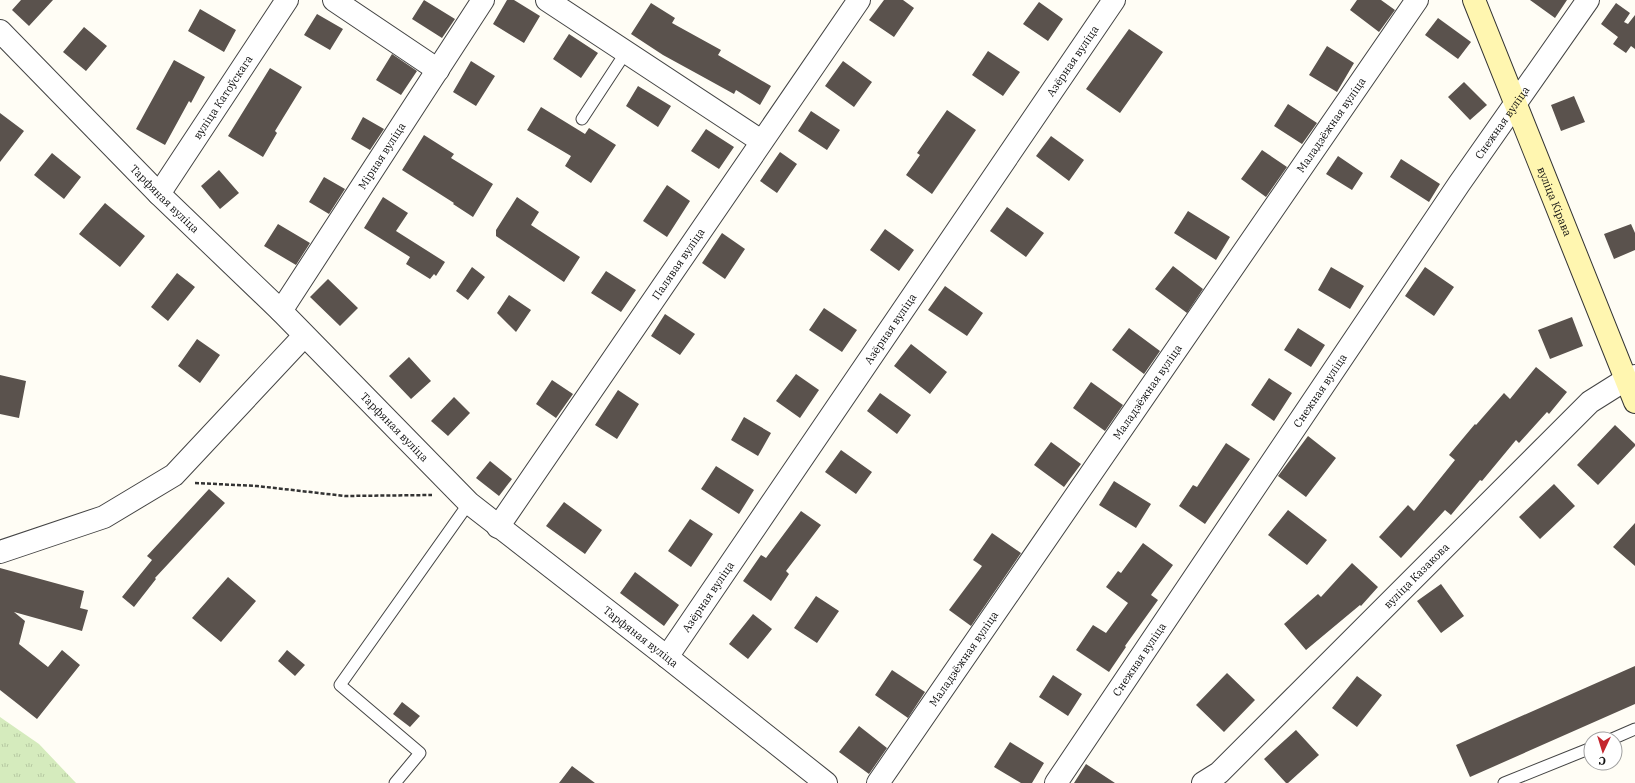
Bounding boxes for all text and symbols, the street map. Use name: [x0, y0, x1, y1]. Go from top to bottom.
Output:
street label: Азёрная вуліца: [1043, 23, 1102, 99]
street label: вуліца Катоўскага: [190, 52, 256, 142]
street label: Маладзёжная вуліца: [1293, 75, 1369, 175]
street label: Снежная вуліца: [1472, 83, 1533, 162]
street label: Мірная вуліца: [355, 120, 409, 192]
street label: Тарфяная вуліца: [127, 162, 202, 236]
street label: вуліца Кірава: [1535, 165, 1575, 238]
street label: Палявая вуліца: [649, 225, 708, 302]
street label: Азёрная вуліца: [861, 291, 919, 367]
street label: Маладзёжная вуліца: [1110, 341, 1185, 442]
street label: Снежная вуліца: [1290, 351, 1350, 430]
street label: Тарфяная вуліца: [357, 389, 432, 465]
street label: вуліца Казакова: [1381, 540, 1452, 611]
street label: Азёрная вуліца: [679, 558, 737, 635]
street label: Тарфяная вуліца: [600, 603, 681, 670]
street label: Маладзёжная вуліца: [926, 608, 1001, 709]
street label: Снежная вуліца: [1109, 620, 1169, 699]
north arrow: [1583, 731, 1623, 771]
text: С: [1598, 754, 1606, 768]

